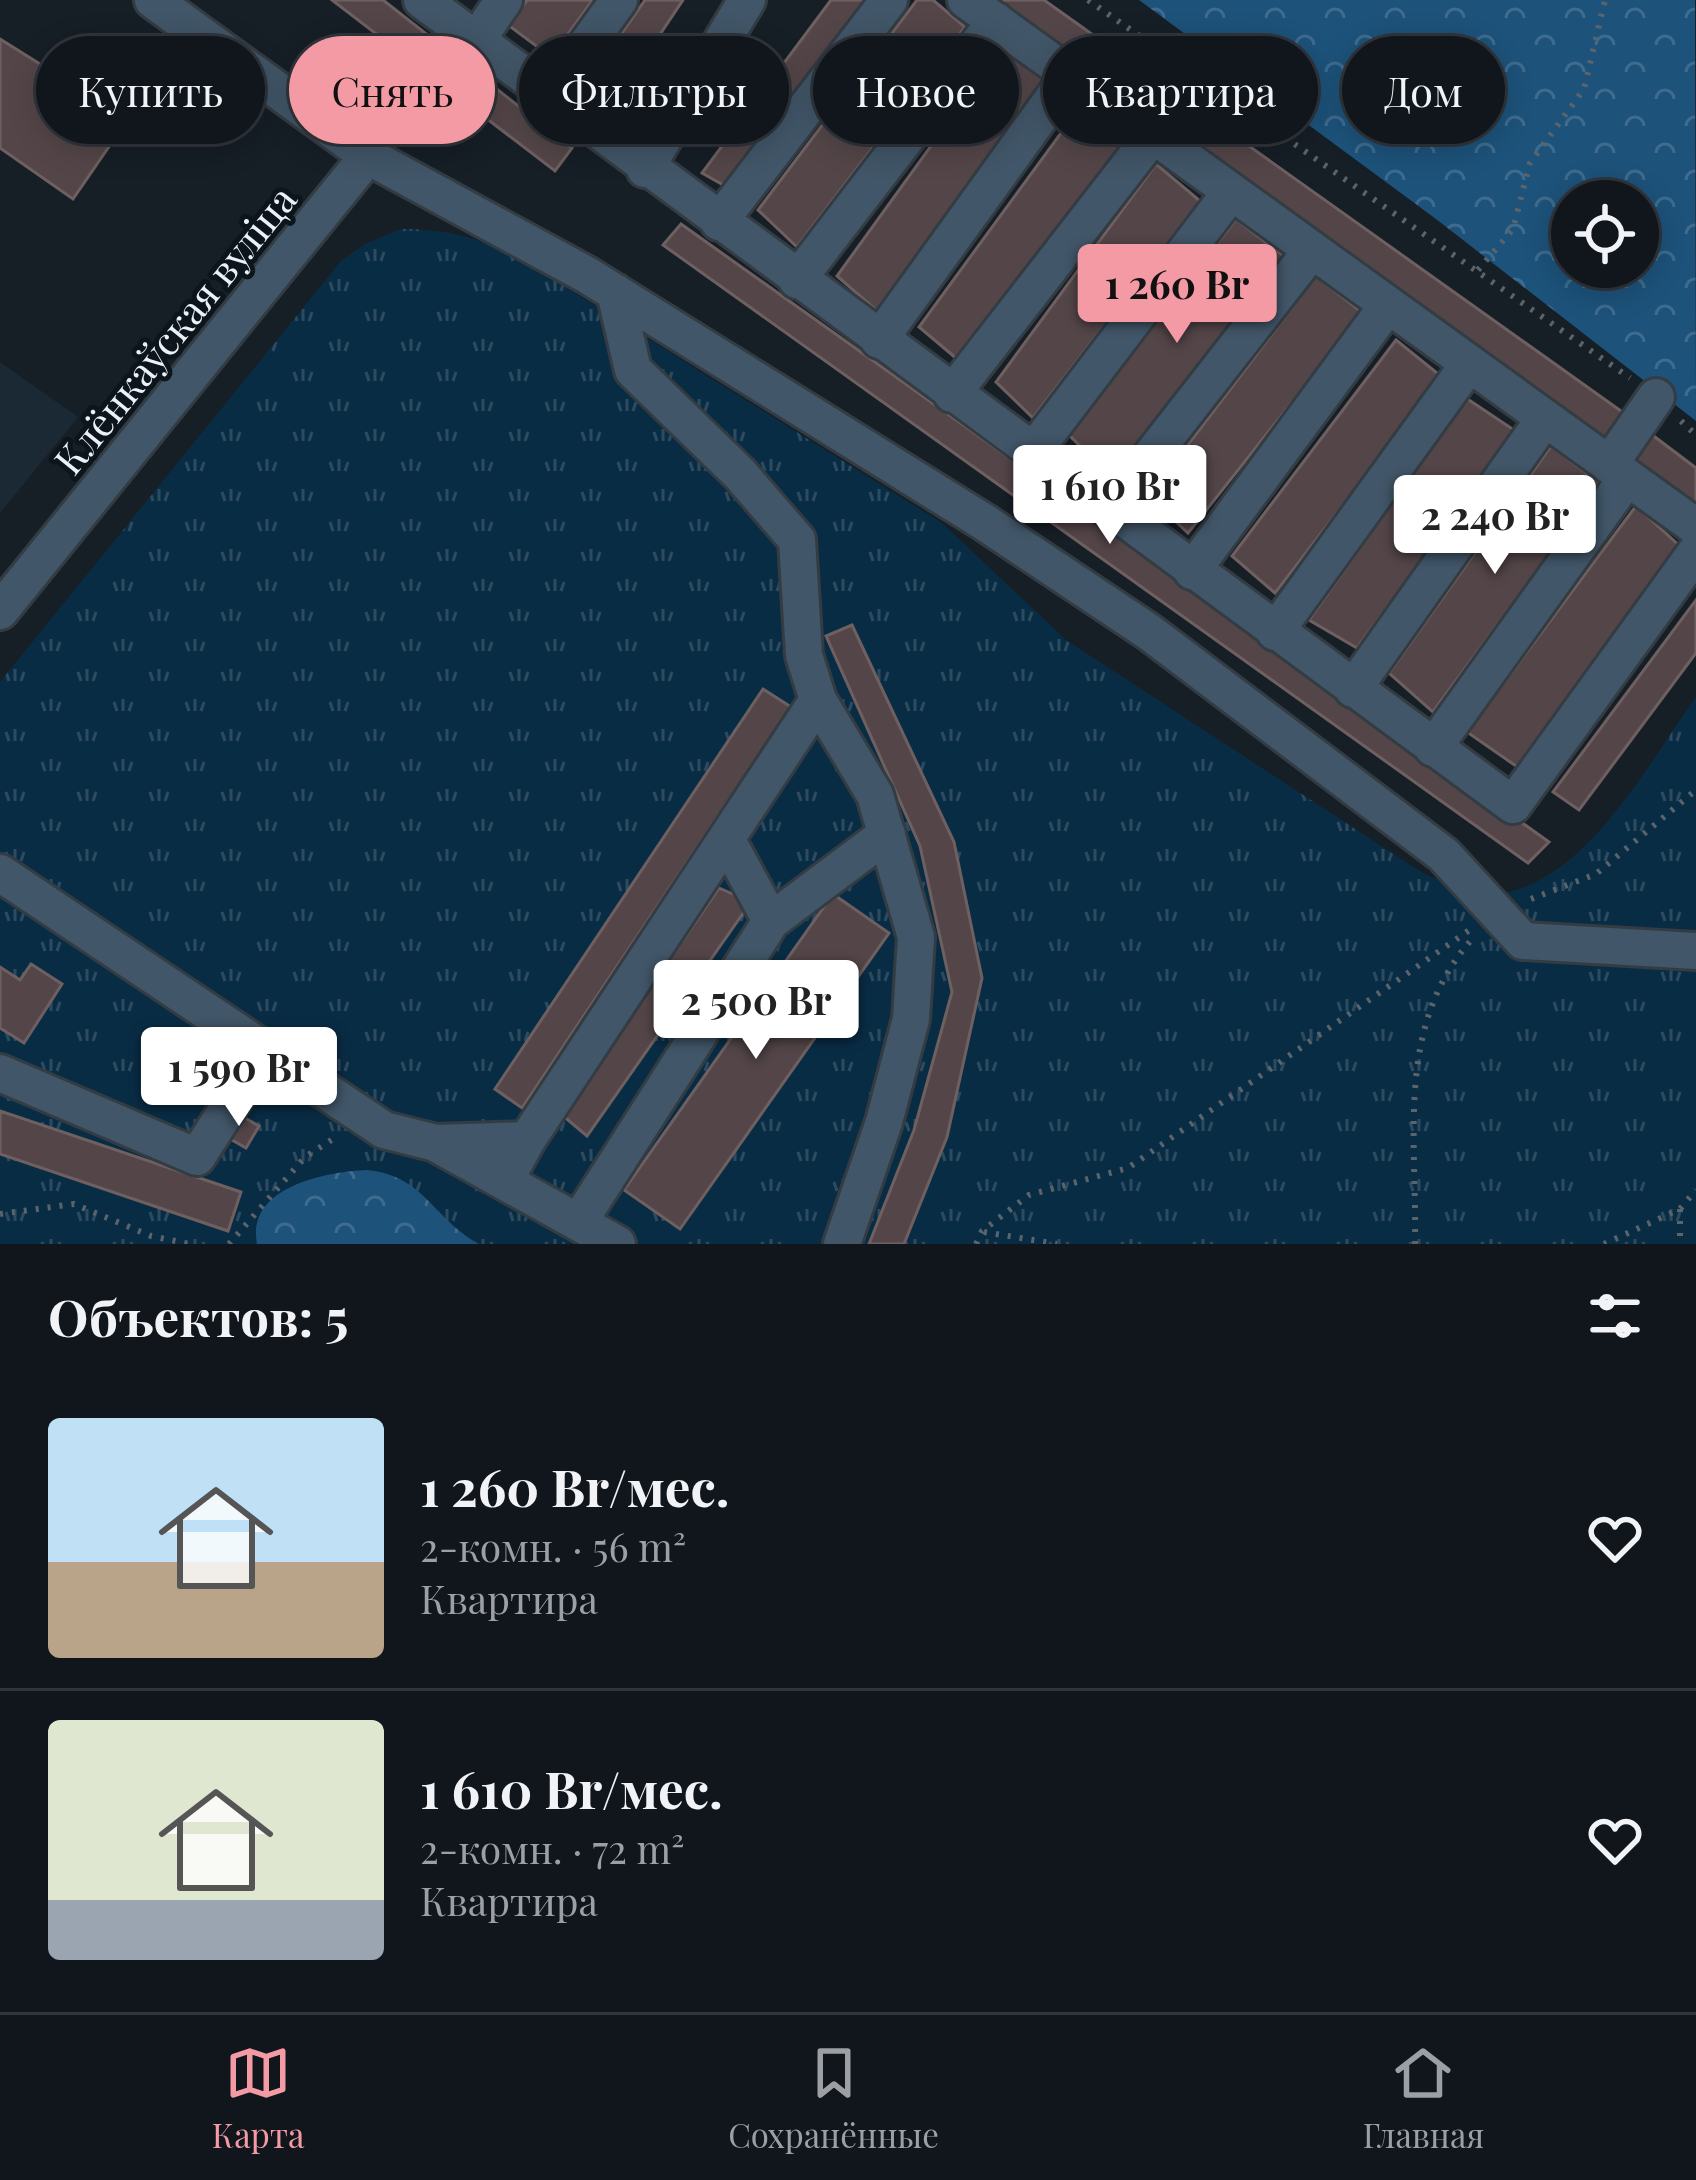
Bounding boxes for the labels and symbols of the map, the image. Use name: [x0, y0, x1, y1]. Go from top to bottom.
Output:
street label: Клёнкаўская вуліца: [41, 173, 307, 484]
pin: 1 260 Br: [1053, 244, 1301, 346]
pin: 1 610 Br: [986, 445, 1234, 547]
pin: 2 240 Br: [1371, 475, 1619, 577]
pin: 2 500 Br: [632, 960, 880, 1062]
pin: 1 590 Br: [115, 1027, 363, 1129]

